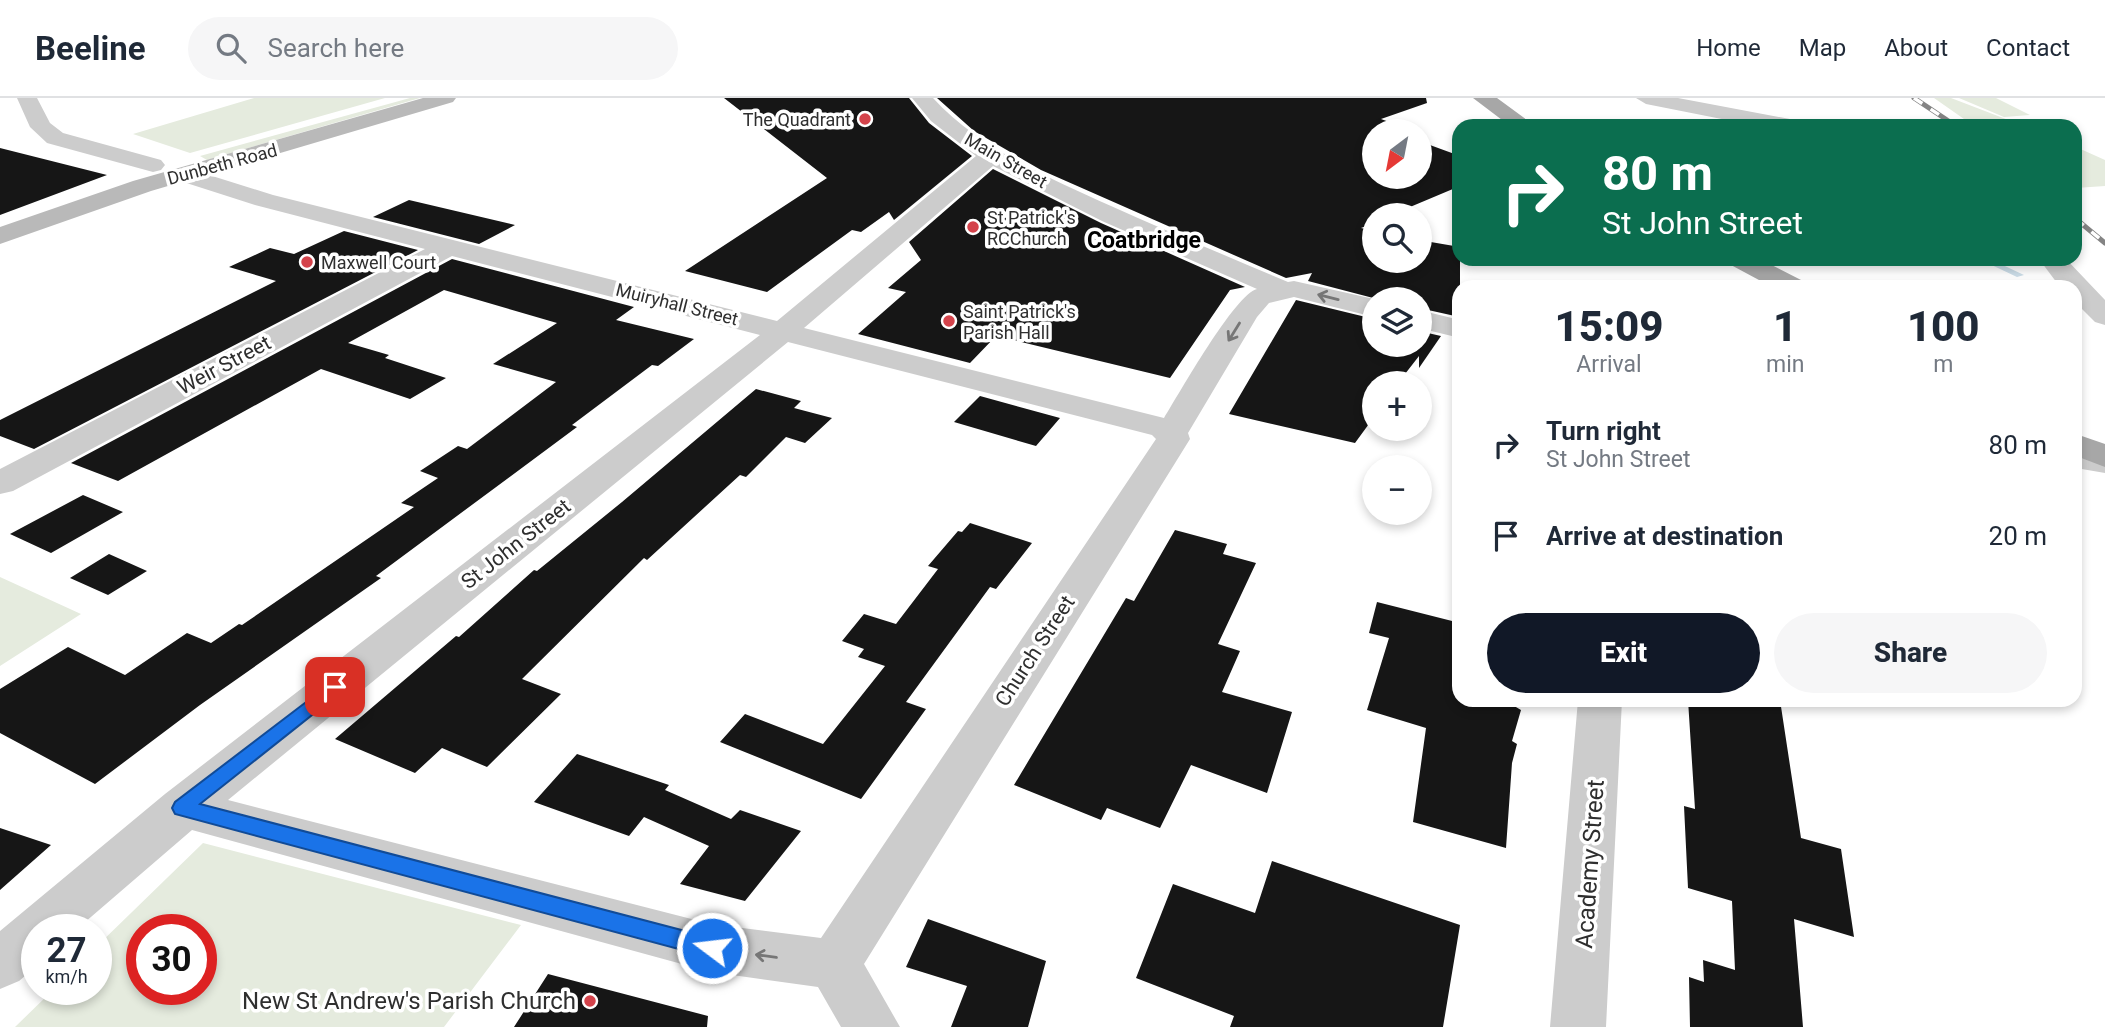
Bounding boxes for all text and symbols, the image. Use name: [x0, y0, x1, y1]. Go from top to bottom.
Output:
search box: [188, 17, 678, 80]
text: Beeline: [35, 29, 146, 68]
icon: search: [212, 29, 250, 67]
text: Search here: [268, 33, 404, 63]
text: Home: [1696, 34, 1761, 62]
text: Map: [1799, 34, 1846, 62]
text: About: [1884, 34, 1948, 62]
text: Contact: [1986, 34, 2070, 62]
place label: The Quadrant: [743, 109, 851, 130]
marker: The Quadrant: [857, 111, 873, 127]
north arrow: [1362, 119, 1432, 189]
map controls: [1362, 119, 1432, 525]
street label: Main Street: [961, 128, 1051, 192]
street label: Dunbeth Road: [165, 139, 279, 189]
text: 80 m: [1602, 145, 1713, 202]
icon: right: [1487, 147, 1578, 238]
button: search: [1362, 203, 1432, 273]
text: St John Street: [1602, 204, 1803, 242]
place label: St Patrick's RCChurch: [987, 207, 1076, 249]
marker: St Patrick's RCChurch: [965, 219, 981, 235]
district label: Coatbridge: [1087, 227, 1201, 254]
place label: Maxwell Court: [321, 252, 436, 273]
marker: Maxwell Court: [299, 254, 315, 270]
street label: Muiryhall Street: [614, 279, 740, 329]
button: layers: [1362, 287, 1432, 357]
one-way arrow: [1318, 290, 1340, 303]
place label: Saint Patrick's Parish Hall: [963, 301, 1076, 343]
text: 15:09: [1554, 302, 1664, 351]
text: 1: [1773, 302, 1797, 351]
text: 100: [1907, 302, 1980, 351]
marker: Saint Patrick's Parish Hall: [941, 313, 957, 329]
one-way arrow: [1226, 322, 1241, 341]
street label: Weir Street: [173, 330, 275, 400]
text: Arrival: [1576, 351, 1642, 378]
text: min: [1766, 351, 1804, 378]
text: m: [1933, 351, 1953, 378]
button: +: [1362, 371, 1432, 441]
text: Turn right: [1546, 416, 1661, 446]
icon: right: [1487, 426, 1525, 464]
text: 80 m: [1989, 430, 2047, 460]
text: St John Street: [1546, 446, 1690, 473]
button: −: [1362, 455, 1432, 525]
street label: St John Street: [457, 494, 575, 594]
icon: arrive: [1487, 517, 1525, 555]
text: Arrive at destination: [1546, 521, 1783, 551]
text: 20 m: [1989, 521, 2047, 551]
street label: Church Street: [990, 591, 1080, 711]
button: Exit: [1487, 613, 1760, 693]
button: Share: [1774, 613, 2047, 693]
pin: [305, 657, 365, 717]
icon: arrive: [316, 668, 354, 706]
street label: Academy Street: [1570, 778, 1610, 949]
position arrow: [675, 911, 749, 985]
speed limit sign: 30: [126, 914, 217, 1005]
text: 27: [46, 930, 87, 971]
one-way arrow: [755, 949, 778, 962]
text: km/h: [45, 966, 88, 987]
place label: New St Andrew's Parish Church: [242, 987, 576, 1015]
marker: New St Andrew's Parish Church: [582, 993, 598, 1009]

